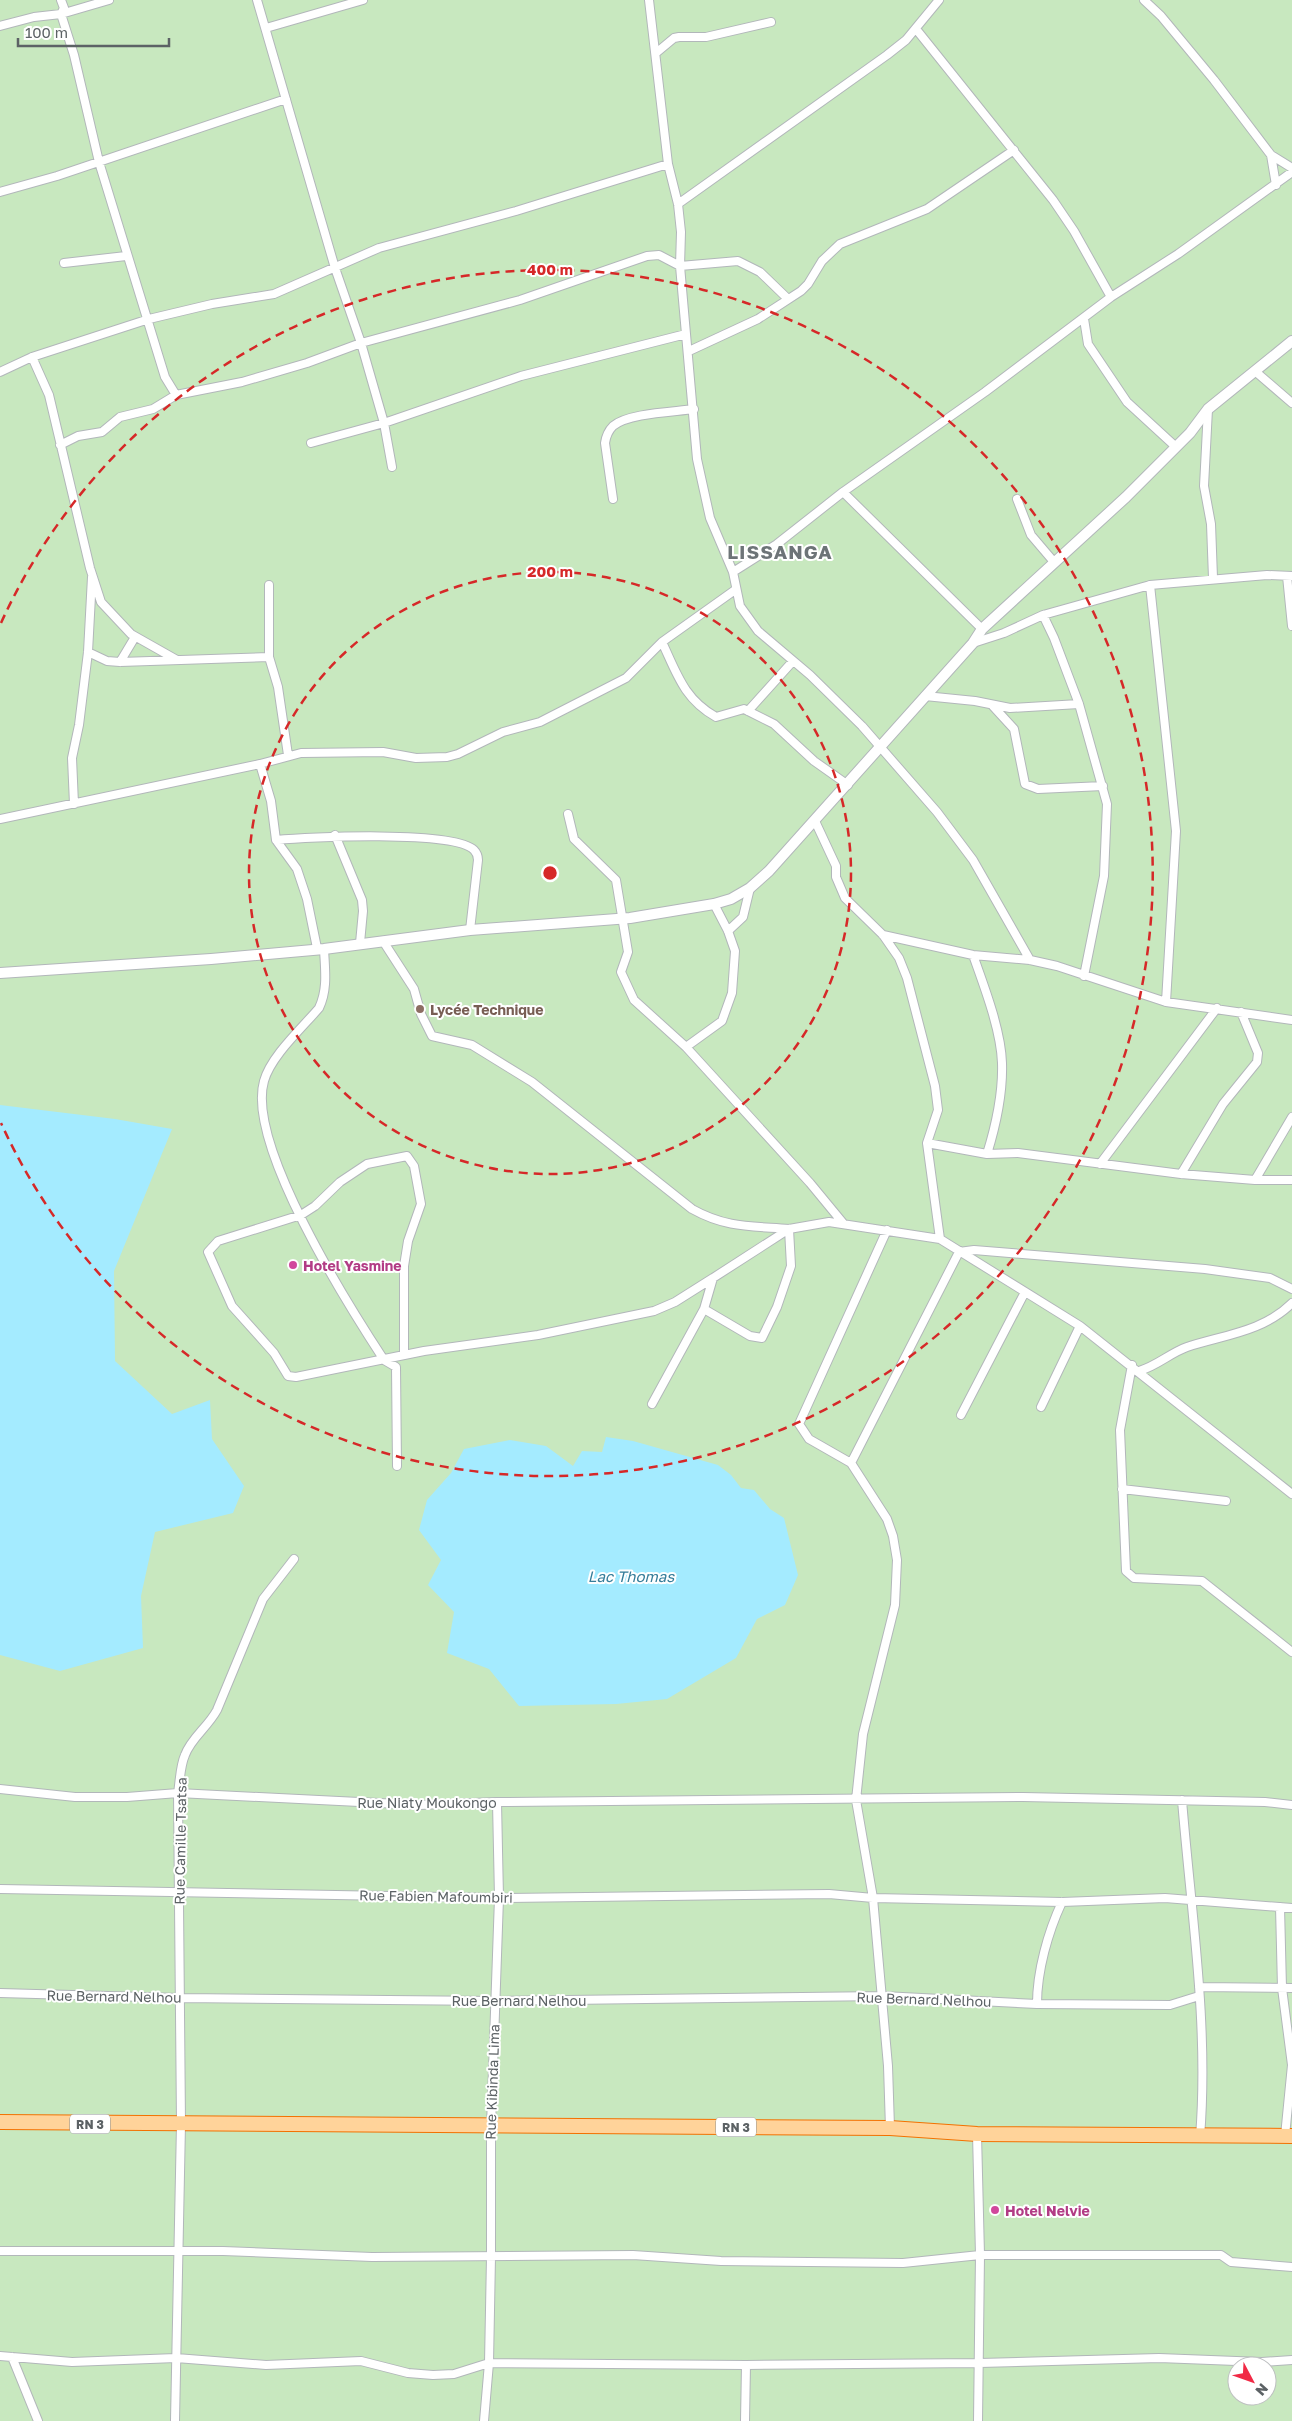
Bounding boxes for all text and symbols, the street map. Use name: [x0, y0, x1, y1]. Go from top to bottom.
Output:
scale bar: [18, 15, 169, 47]
text: 100 m: [25, 23, 68, 41]
text: 400 m: [527, 260, 573, 278]
district label: LISSANGA: [727, 540, 833, 563]
text: 200 m: [527, 562, 573, 580]
centre of rings: [541, 864, 559, 882]
place label: Lycée Technique: [430, 1001, 543, 1018]
marker: Lycée Technique: [414, 1003, 426, 1015]
place label: Hotel Yasmine: [303, 1257, 401, 1274]
marker: Hotel Yasmine: [287, 1259, 299, 1271]
water label: Lac Thomas: [588, 1567, 675, 1585]
street label: Rue Camille Tsatsa: [170, 1777, 190, 1905]
street label: Rue Niaty Moukongo: [357, 1794, 497, 1811]
street label: Rue Fabien Mafoumbiri: [359, 1886, 513, 1906]
street label: Rue Bernard Nelhou: [46, 1986, 182, 2006]
street label: Rue Bernard Nelhou: [856, 1988, 992, 2010]
street label: Rue Bernard Nelhou: [452, 1992, 586, 2009]
street label: Rue Kibinda Lima: [481, 2024, 503, 2140]
road number: RN 3: [70, 2114, 110, 2134]
road number: RN 3: [716, 2118, 756, 2136]
place label: Hotel Nelvie: [1005, 2202, 1090, 2219]
marker: Hotel Nelvie: [989, 2204, 1001, 2216]
north arrow: [1227, 2356, 1277, 2406]
text: N: [1252, 2380, 1272, 2399]

